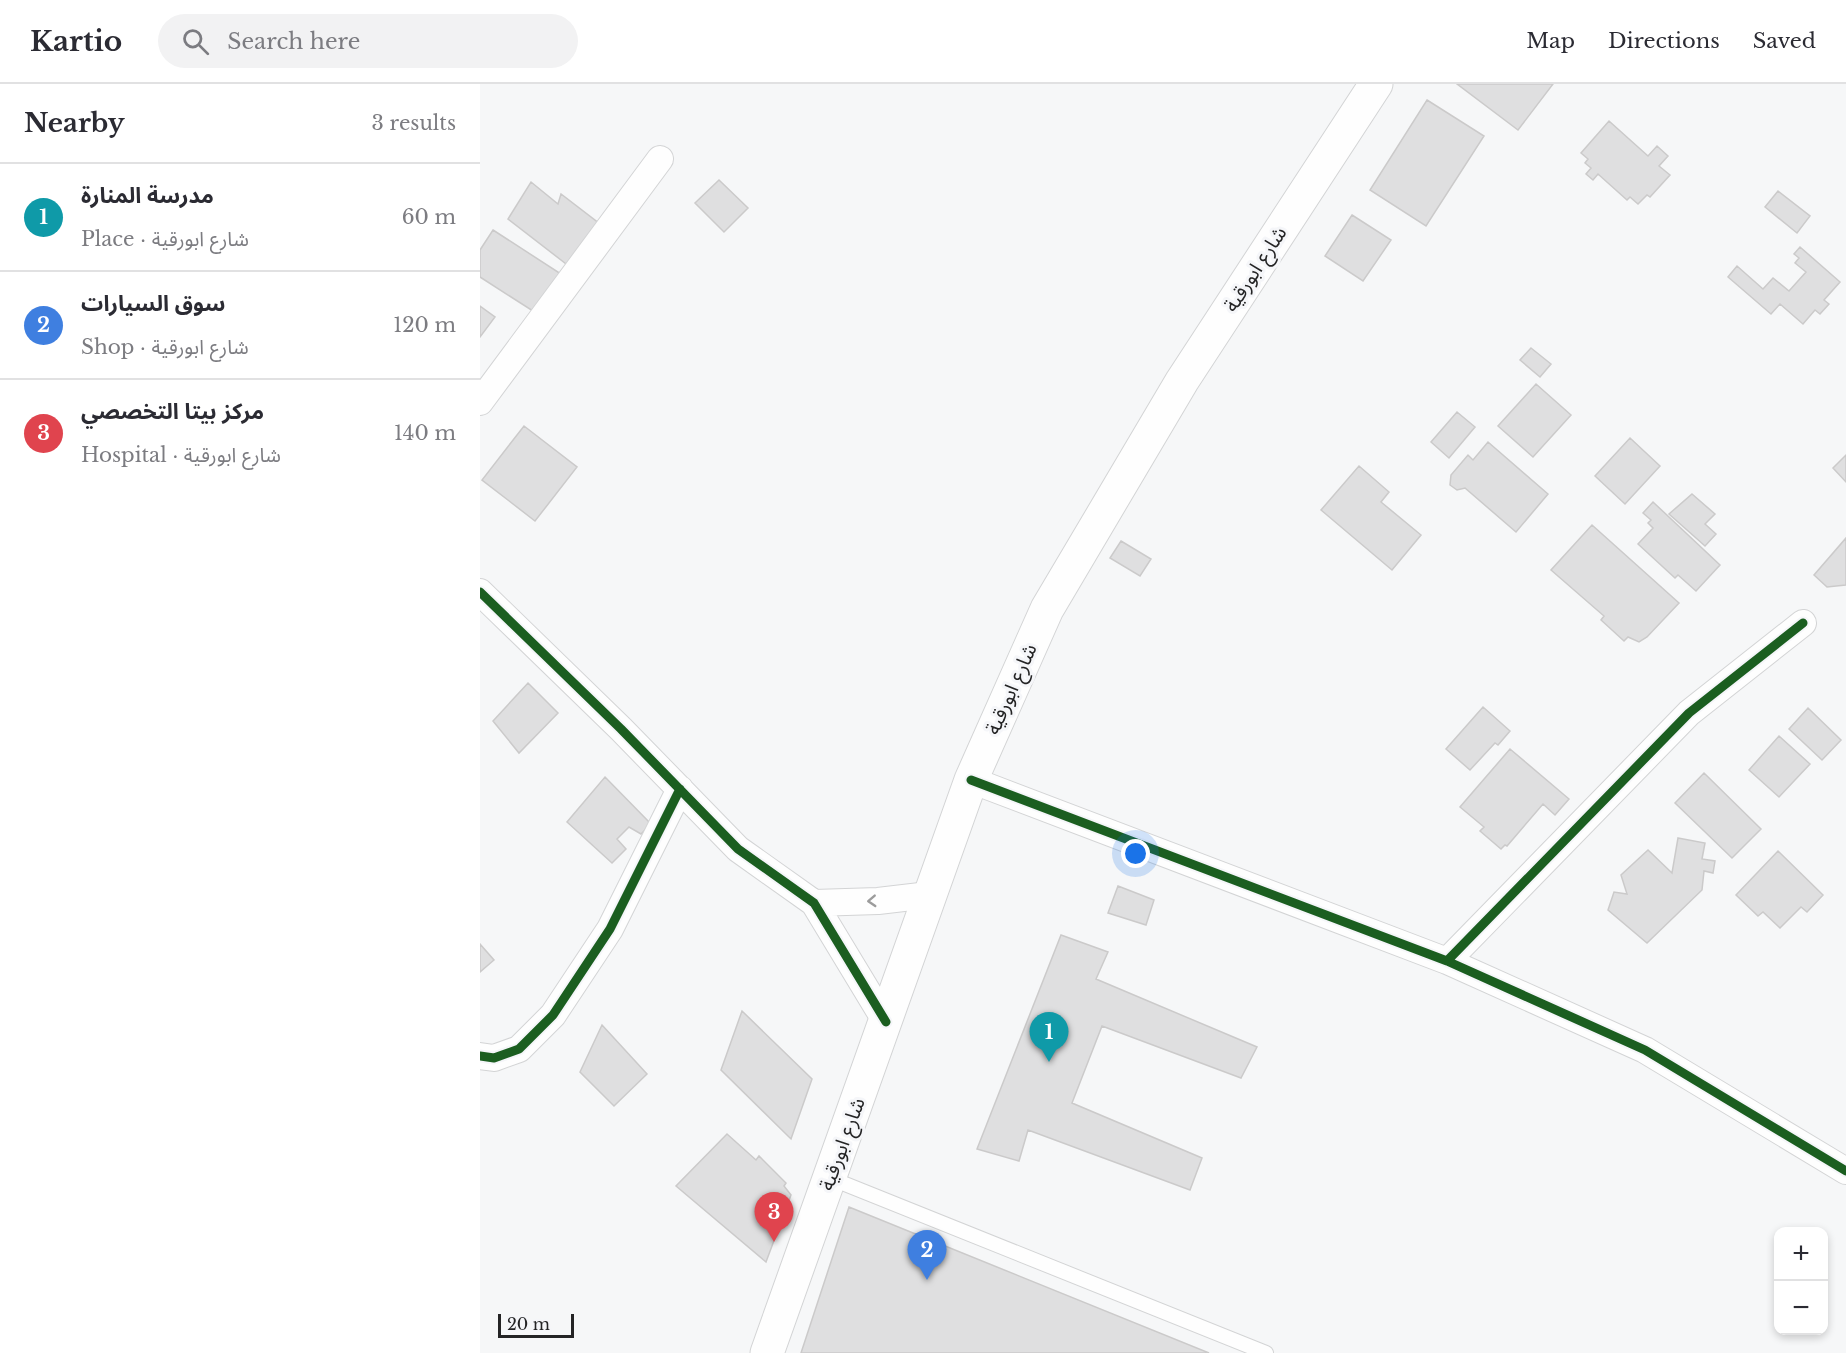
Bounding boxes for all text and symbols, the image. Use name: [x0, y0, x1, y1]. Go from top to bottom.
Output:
search box: [158, 14, 578, 68]
text: Kartio: [30, 24, 122, 59]
icon: search: [179, 25, 212, 58]
text: Search here: [227, 28, 360, 55]
text: Map: [1526, 28, 1575, 54]
text: Directions: [1608, 28, 1720, 54]
text: Saved: [1753, 28, 1816, 54]
text: Nearby: [24, 107, 125, 139]
text: 3 results: [372, 111, 456, 135]
text: مدرسة المنارة: [81, 182, 214, 209]
text: 1: [39, 205, 48, 229]
text: 60 m: [402, 205, 456, 229]
street label: شارع ابورقية: [1218, 222, 1294, 318]
text: Place · شارع ابورقية: [81, 227, 249, 251]
text: سوق السيارات: [81, 290, 226, 317]
text: 2: [37, 313, 50, 337]
text: 120 m: [393, 313, 456, 337]
text: Shop · شارع ابورقية: [81, 335, 249, 359]
text: مركز بيتا التخصصي: [81, 398, 264, 425]
text: 3: [37, 421, 50, 445]
text: 140 m: [394, 421, 456, 445]
text: Hospital · شارع ابورقية: [81, 443, 281, 467]
street label: شارع ابورقية: [980, 640, 1044, 739]
your location: [1121, 839, 1150, 868]
one-way arrow: [867, 895, 876, 908]
pin: 1: [1030, 1012, 1068, 1062]
street label: شارع ابورقية: [814, 1094, 873, 1195]
pin: 3: [754, 1192, 794, 1242]
map controls: [1774, 1227, 1828, 1335]
button: +: [1774, 1227, 1828, 1281]
pin: 2: [908, 1230, 946, 1280]
button: −: [1774, 1281, 1828, 1335]
scale bar: [498, 1311, 574, 1338]
text: 20 m: [507, 1314, 550, 1334]

